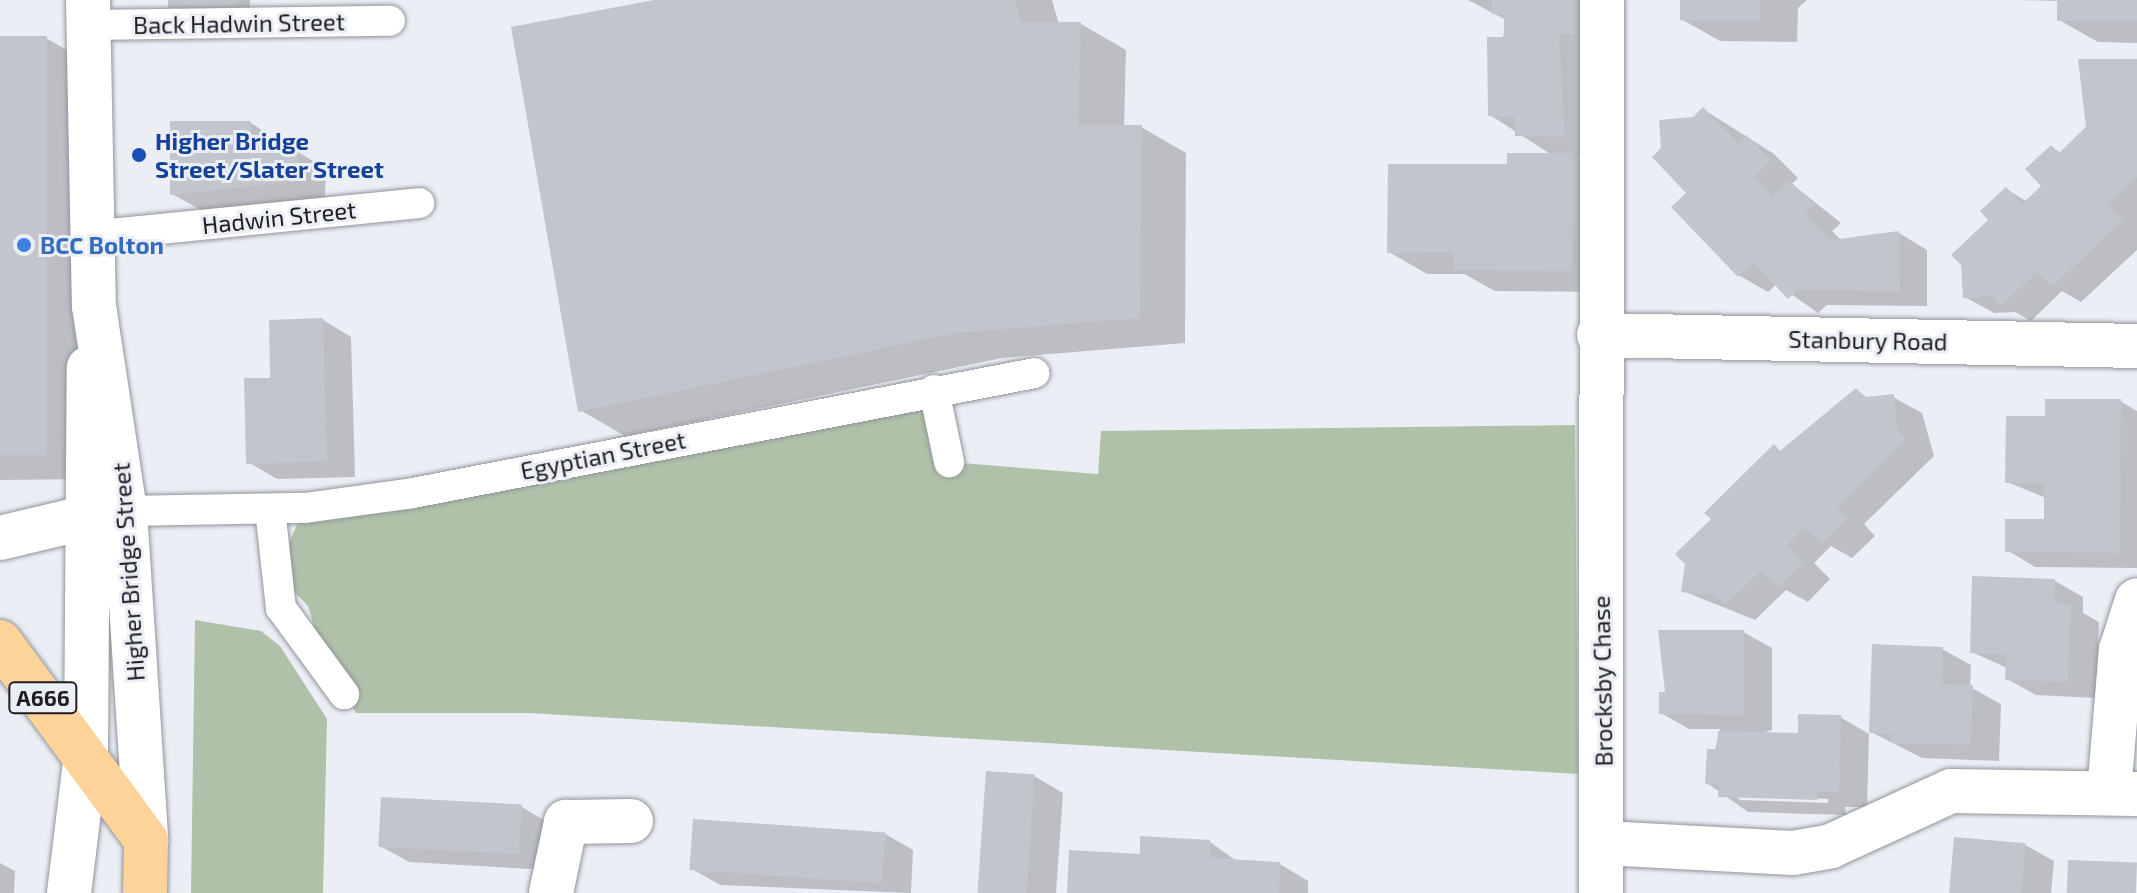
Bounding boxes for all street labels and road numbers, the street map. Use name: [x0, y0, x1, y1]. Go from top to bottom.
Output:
street label: Back Hadwin Street: [133, 7, 345, 39]
street label: Hadwin Street: [201, 195, 357, 239]
street label: Stanbury Road: [1788, 324, 1948, 356]
street label: Egyptian Street: [518, 425, 688, 485]
street label: Higher Bridge Street: [106, 461, 150, 683]
street label: Brocksby Chase: [1586, 595, 1618, 767]
road number: A666: [7, 680, 79, 716]

